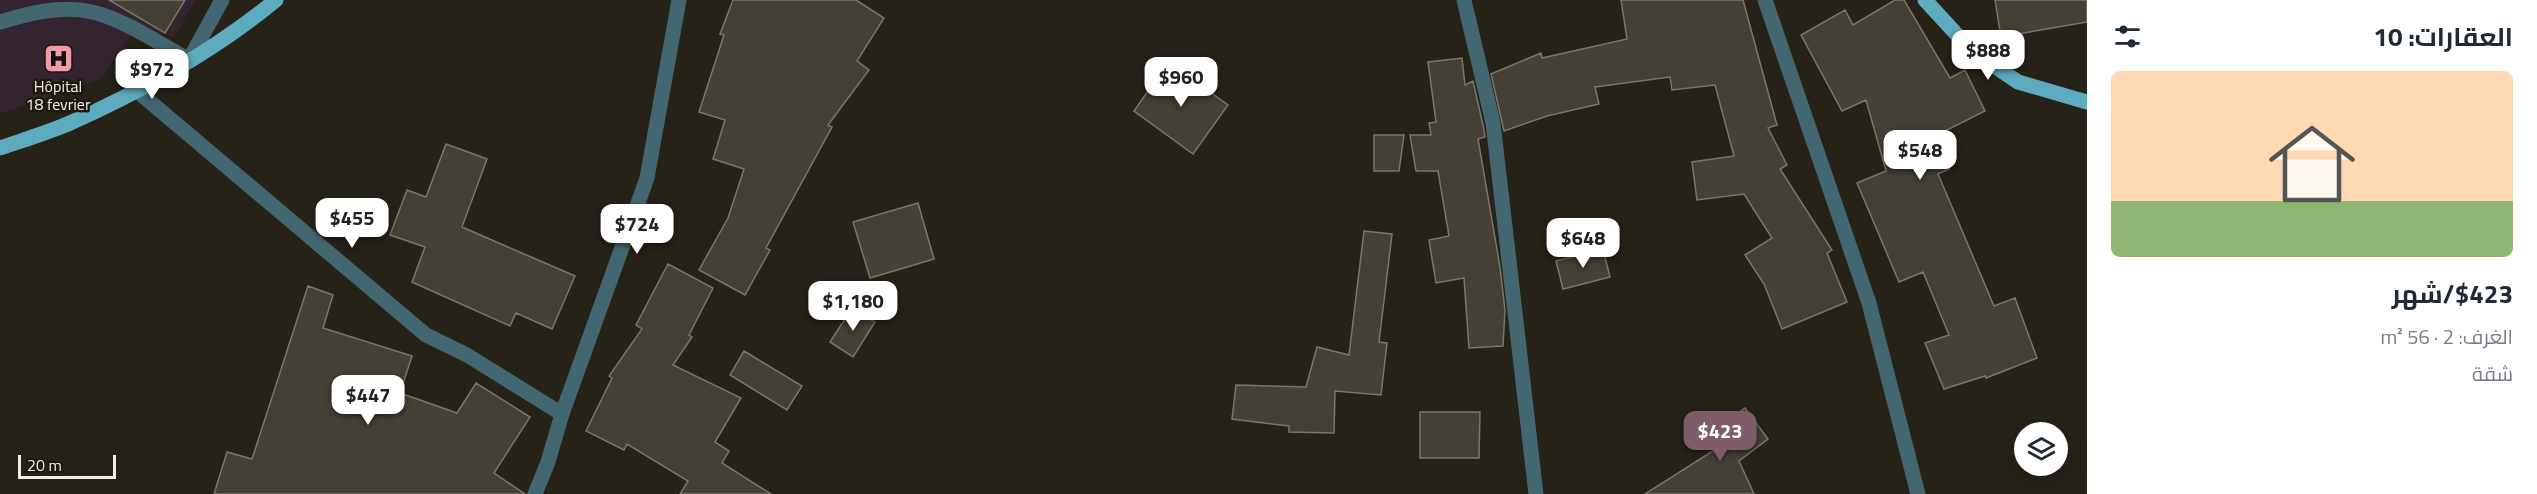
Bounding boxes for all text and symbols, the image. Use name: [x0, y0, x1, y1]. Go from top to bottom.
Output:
text: العقارات: 10: [2373, 17, 2513, 56]
icon: filters: [2111, 20, 2144, 53]
pin: $888: [1952, 30, 2024, 81]
text: $888: [1966, 34, 2010, 65]
hospital icon: Hôpital 18 fevrier: [42, 42, 74, 74]
pin: $972: [116, 49, 188, 100]
text: $972: [130, 53, 174, 84]
pin: $960: [1145, 57, 1217, 108]
text: $960: [1159, 61, 1203, 92]
place label: Hôpital 18 fevrier: [26, 74, 91, 116]
icon: home: [2258, 110, 2366, 218]
pin: $548: [1884, 130, 1956, 181]
text: $548: [1898, 134, 1942, 165]
pin: $455: [316, 198, 388, 249]
text: $455: [330, 202, 374, 233]
pin: $724: [601, 204, 673, 255]
text: $724: [615, 208, 659, 239]
pin: $648: [1547, 218, 1619, 269]
text: $648: [1561, 222, 1605, 253]
text: $423/شهر: [2392, 274, 2513, 313]
pin: $1,180: [804, 281, 902, 332]
text: $1,180: [822, 285, 884, 316]
text: الغرف: 2 · 56 m²: [2381, 321, 2513, 352]
text: شقة: [2472, 358, 2513, 389]
pin: $447: [332, 375, 404, 426]
text: $447: [346, 379, 390, 410]
pin: $423: [1684, 411, 1756, 462]
text: $423: [1698, 415, 1742, 446]
map controls: [2014, 422, 2068, 476]
button: layers: [2014, 422, 2068, 476]
scale bar: [18, 452, 116, 480]
text: 20 m: [27, 453, 62, 477]

